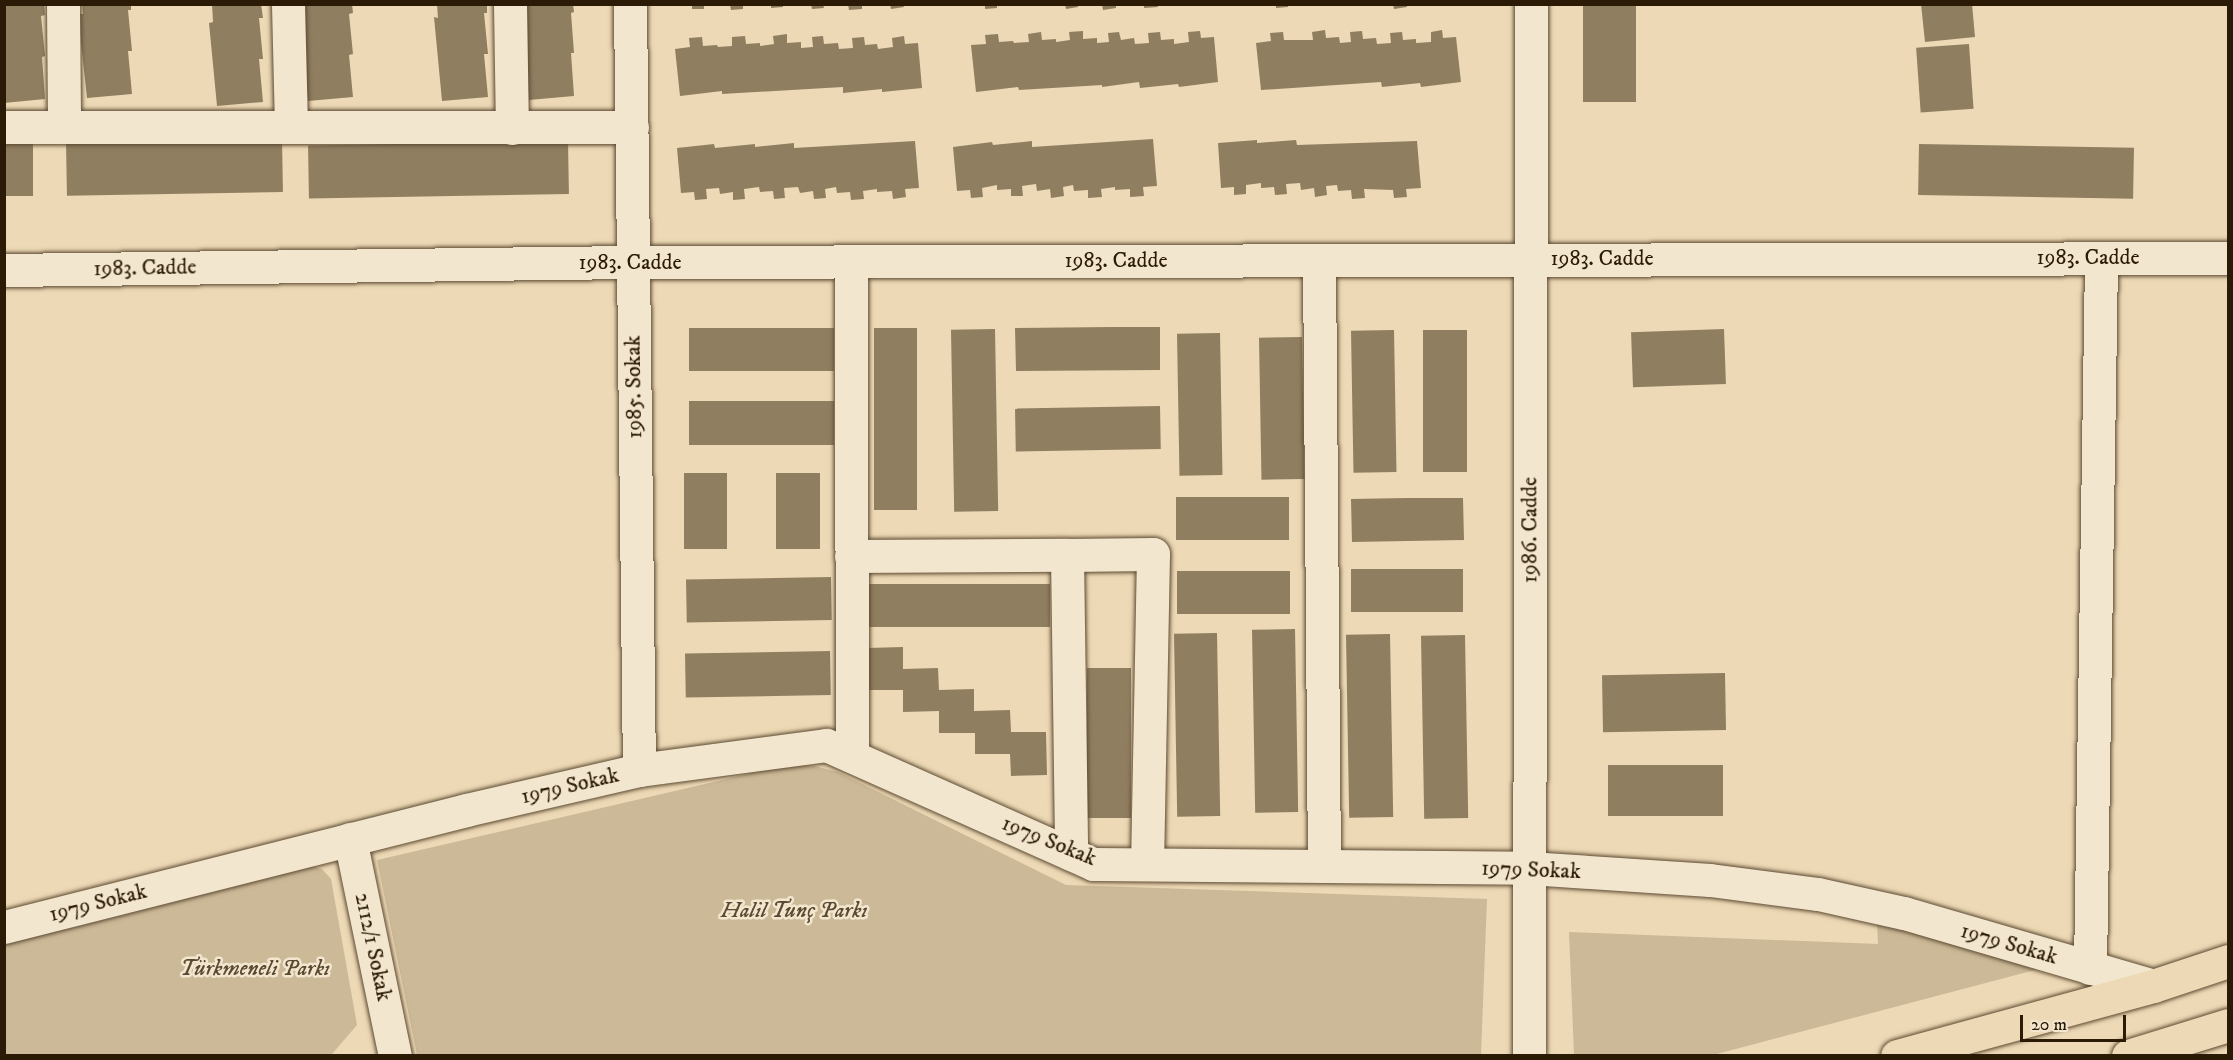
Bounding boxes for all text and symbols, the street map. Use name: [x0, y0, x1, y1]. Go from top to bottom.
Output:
street label: 1983. Cadde: [2036, 245, 2140, 271]
street label: 1983. Cadde: [1550, 246, 1654, 272]
street label: 1983. Cadde: [1064, 248, 1168, 274]
street label: 1983. Cadde: [578, 250, 682, 276]
street label: 1983. Cadde: [93, 254, 197, 282]
street label: 1985. Sokak: [620, 335, 648, 439]
street label: 1986. Cadde: [1517, 477, 1543, 583]
street label: 1979 Sokak: [519, 762, 621, 810]
street label: 1979 Sokak: [998, 810, 1100, 872]
street label: 1979 Sokak: [1481, 855, 1581, 885]
street label: 1979 Sokak: [46, 878, 150, 928]
street label: 2112/1 Sokak: [349, 891, 397, 1003]
park label: Halil Tunç Parkı: [721, 898, 867, 924]
street label: 1979 Sokak: [1957, 918, 2061, 970]
park label: Türkmeneli Parkı: [180, 956, 330, 982]
scale bar: [2023, 1003, 2130, 1041]
text: 20 m: [2031, 1014, 2067, 1036]

